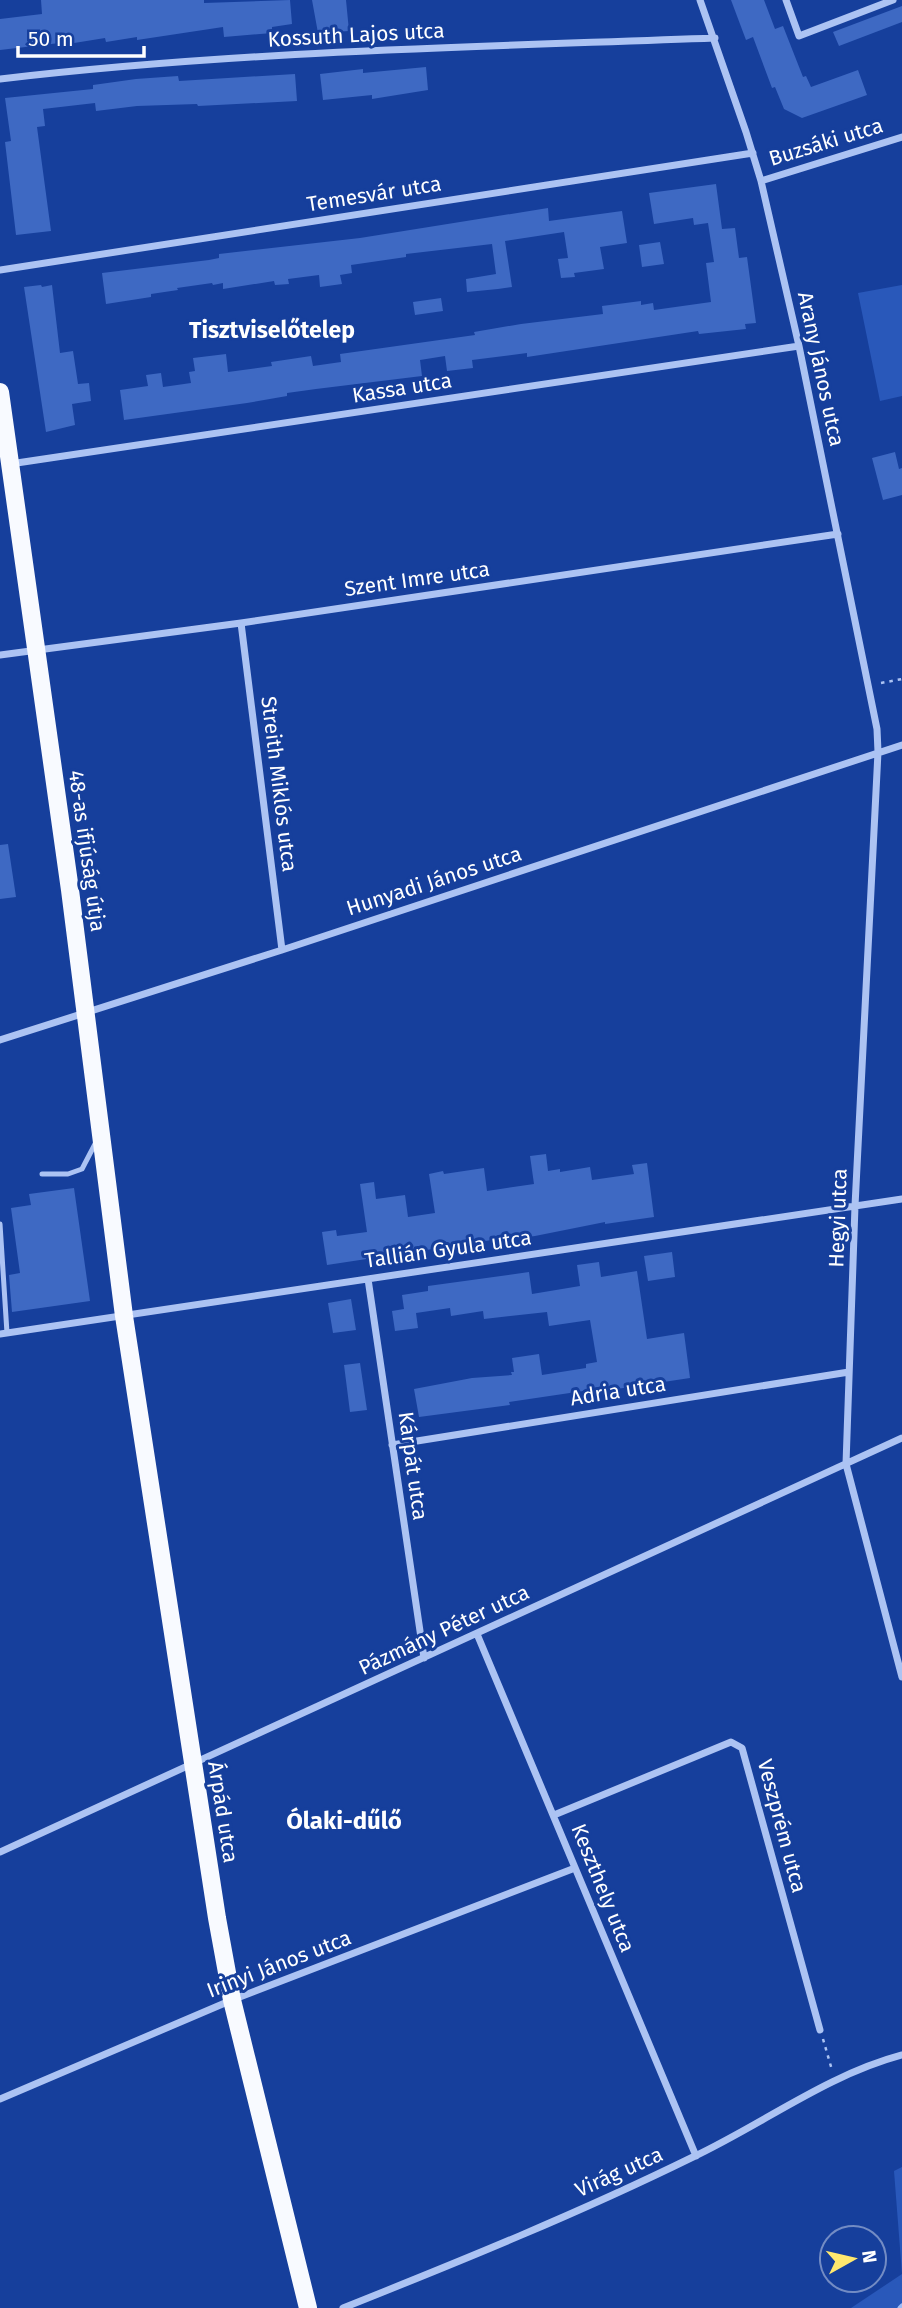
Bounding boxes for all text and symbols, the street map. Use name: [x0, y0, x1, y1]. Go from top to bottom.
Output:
scale bar: [18, 14, 144, 58]
street label: Kossuth Lajos utca: [267, 17, 445, 53]
text: 50 m: [28, 26, 74, 52]
street label: Buzsáki utca: [766, 112, 886, 172]
street label: Temesvár utca: [305, 171, 443, 217]
street label: Arany János utca: [792, 289, 850, 449]
district label: Tisztviselőtelep: [189, 316, 355, 344]
street label: Kassa utca: [350, 367, 454, 409]
street label: Szent Imre utca: [343, 556, 491, 602]
street label: Streith Miklós utca: [255, 695, 303, 873]
street label: 48-as ifjúság útja: [63, 769, 111, 933]
street label: Hunyadi János utca: [343, 840, 525, 922]
street label: Hegyi utca: [823, 1168, 853, 1268]
street label: Tallián Gyula utca: [363, 1224, 533, 1274]
street label: Adria utca: [568, 1371, 668, 1411]
street label: Kárpát utca: [393, 1410, 433, 1522]
street label: Pázmány Péter utca: [355, 1579, 533, 1681]
street label: Veszprém utca: [752, 1756, 812, 1896]
street label: Árpád utca: [202, 1759, 244, 1865]
district label: Ólaki-dűlő: [286, 1807, 402, 1835]
street label: Keszthely utca: [565, 1820, 641, 1956]
street label: Irinyi János utca: [203, 1924, 355, 2004]
street label: Virág utca: [571, 2141, 667, 2203]
north arrow: [818, 2224, 888, 2294]
text: N: [857, 2249, 882, 2265]

